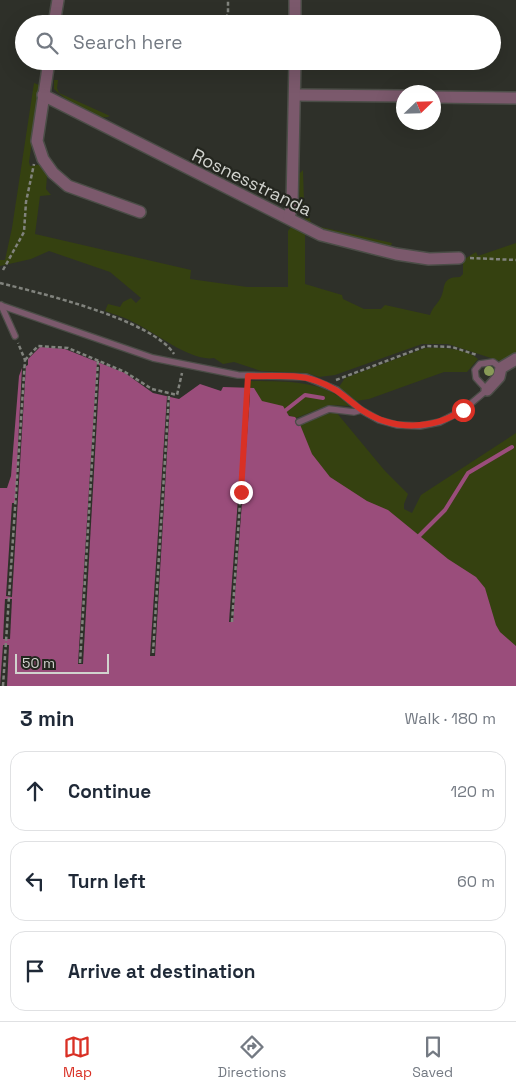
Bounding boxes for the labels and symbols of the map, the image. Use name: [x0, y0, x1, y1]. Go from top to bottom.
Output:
north arrow: [396, 85, 441, 130]
street label: Rosnesstranda: [188, 143, 316, 221]
route start: [452, 399, 475, 422]
route end: [230, 481, 253, 504]
scale bar: [15, 651, 109, 674]

